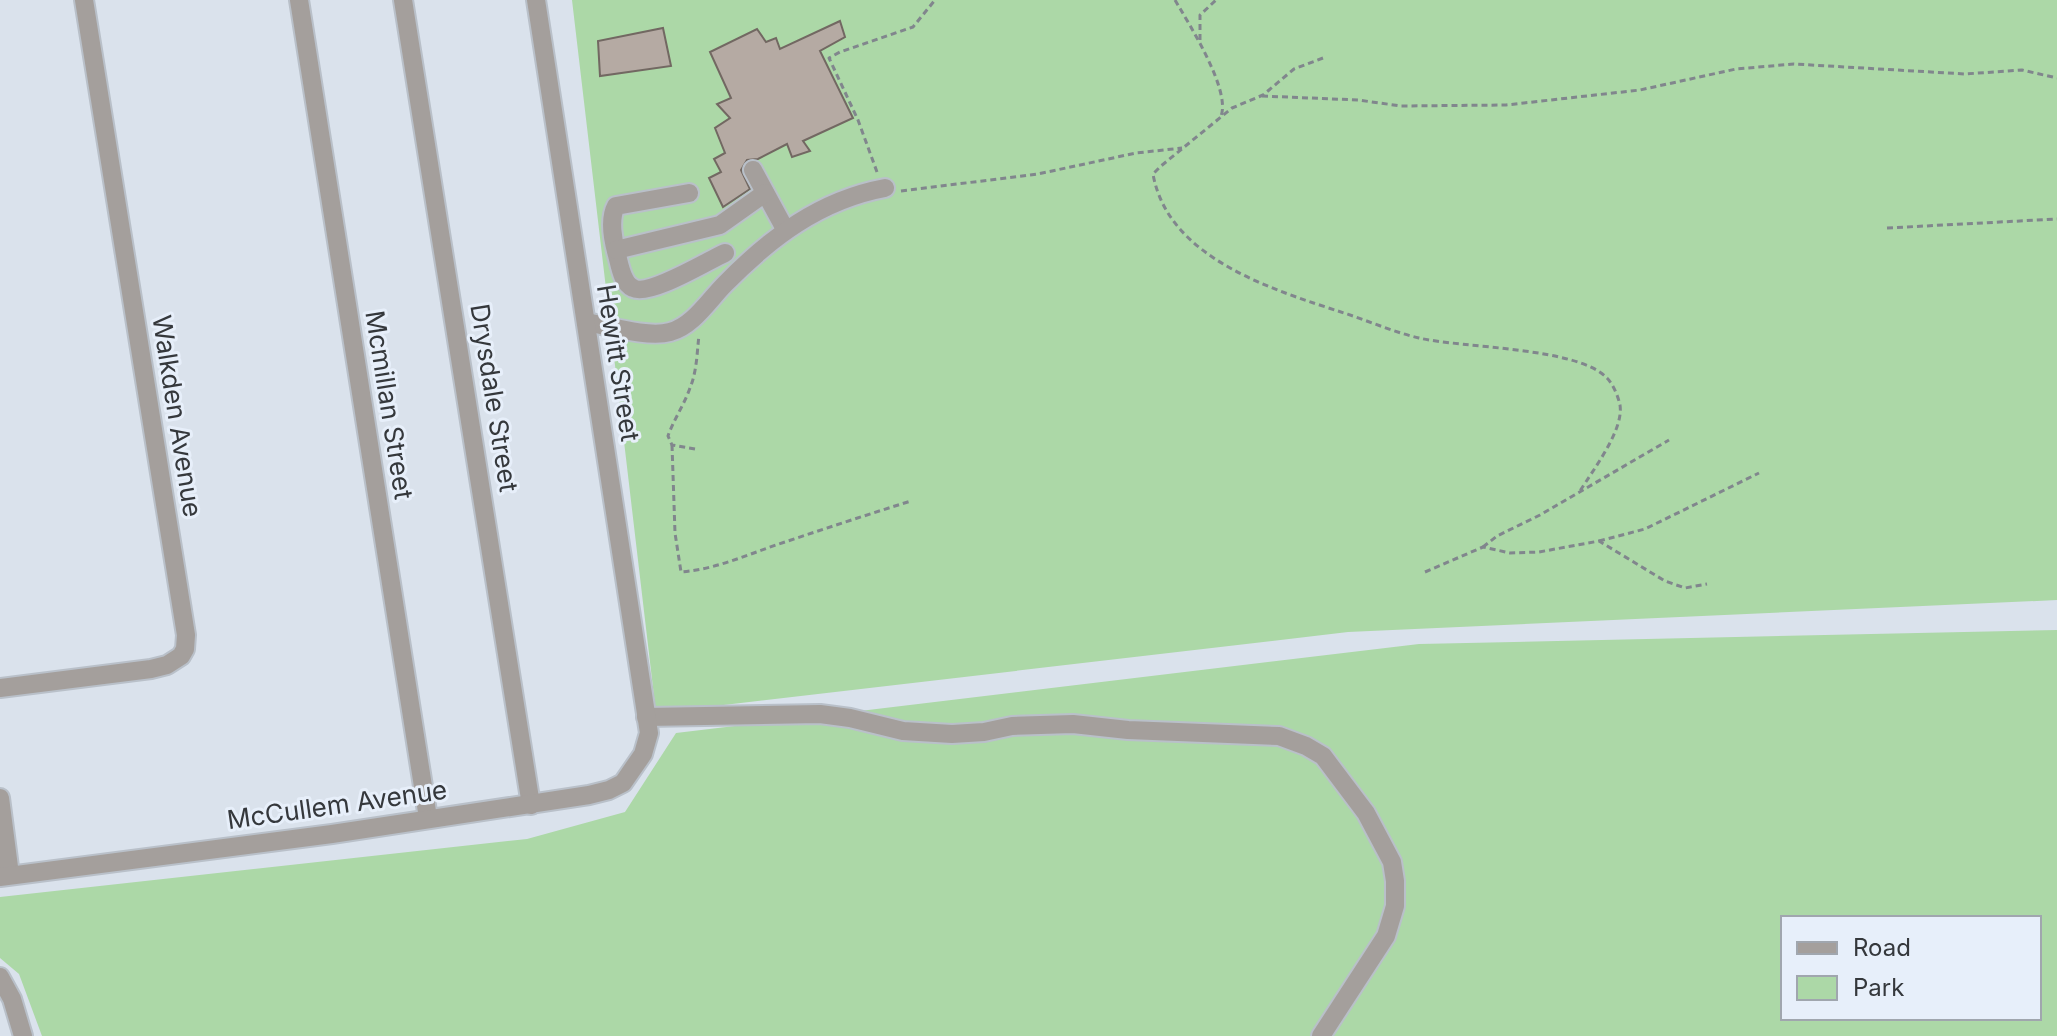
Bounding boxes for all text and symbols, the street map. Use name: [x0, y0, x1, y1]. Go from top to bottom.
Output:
street label: Hewitt Street: [591, 282, 646, 444]
street label: Drysdale Street: [464, 302, 525, 494]
street label: Mcmillan Street: [359, 308, 420, 502]
street label: Walkden Avenue: [146, 313, 209, 519]
street label: McCullem Avenue: [225, 774, 449, 835]
legend: [1781, 916, 2041, 1020]
text: Road: [1853, 933, 1911, 962]
text: Park: [1853, 973, 1904, 1002]

